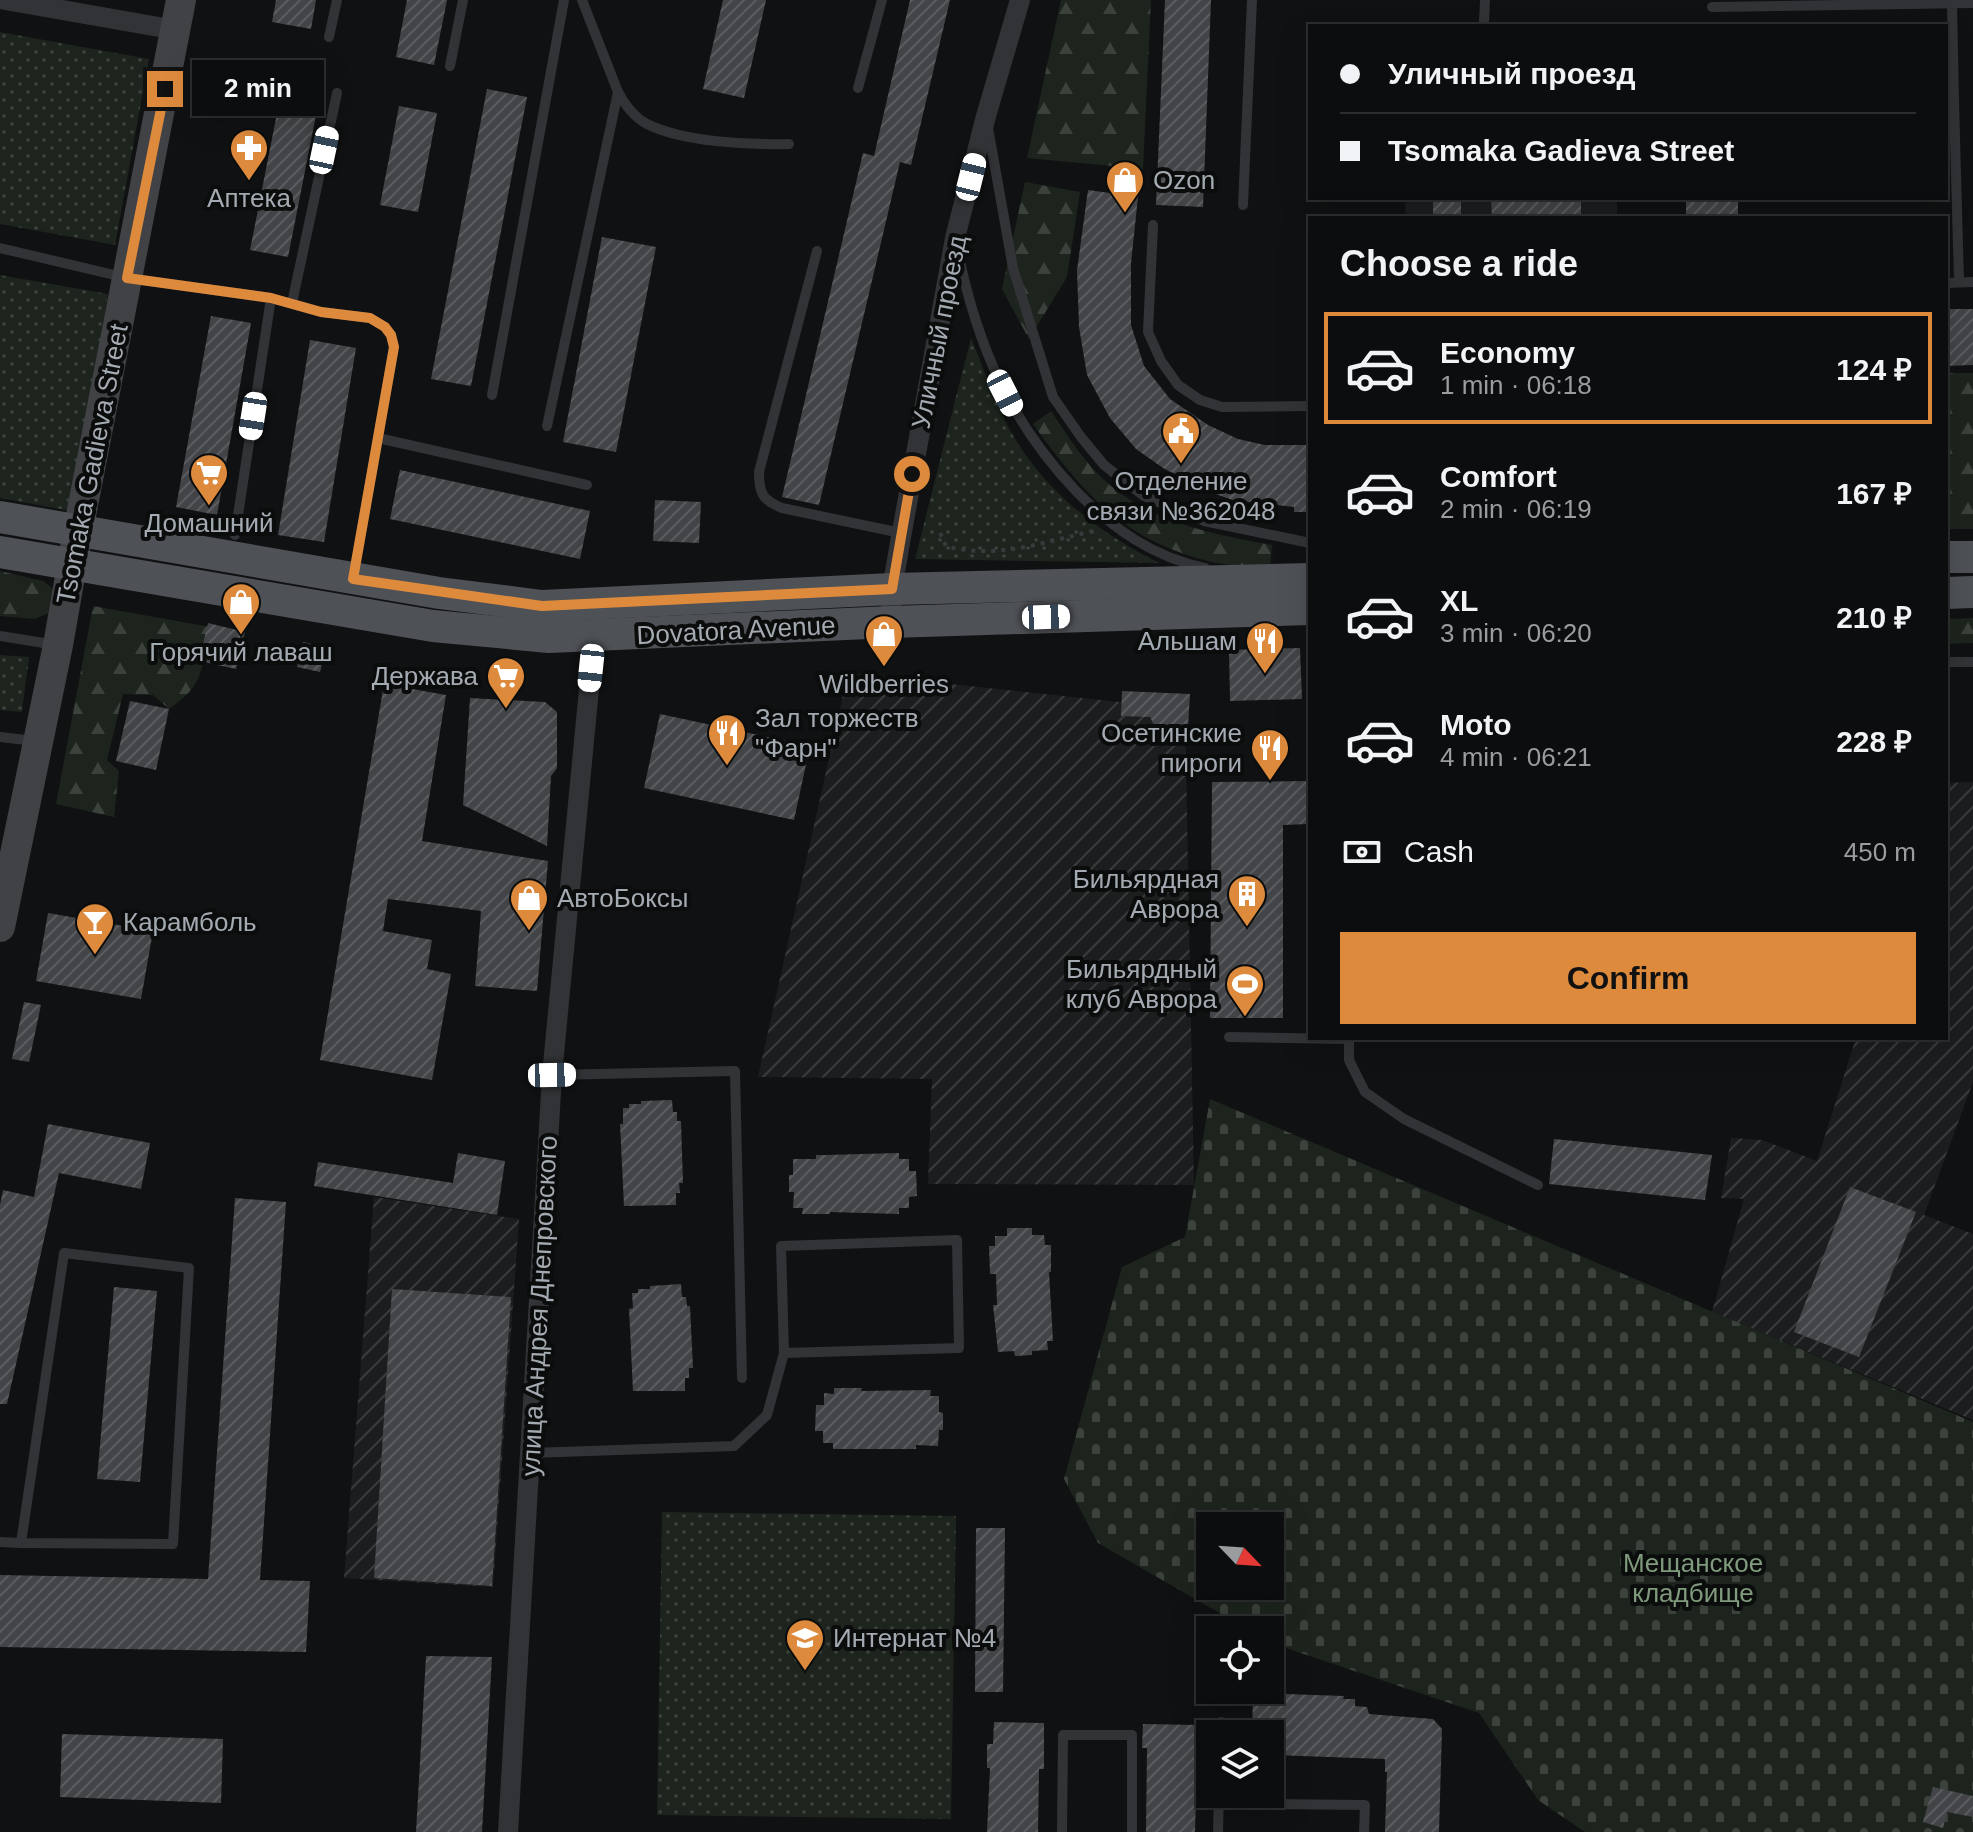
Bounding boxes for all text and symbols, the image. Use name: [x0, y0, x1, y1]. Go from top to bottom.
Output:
text: Уличный проезд: [1388, 57, 1636, 90]
callout: 2 min: [193, 61, 325, 117]
route end: [147, 71, 183, 107]
text: 2 min: [224, 73, 292, 103]
car: [307, 124, 341, 176]
pharmacy icon: Аптека: [228, 127, 270, 182]
text: Tsomaka Gadieva Street: [1388, 134, 1734, 167]
car: [954, 151, 988, 203]
shop icon: Ozon: [1104, 159, 1146, 214]
place label: Ozon: [1153, 165, 1215, 195]
place label: Аптека: [207, 183, 291, 213]
street label: Уличный проезд: [906, 233, 972, 431]
text: Choose a ride: [1340, 243, 1578, 284]
street label: Tsomaka Gadieva Street: [50, 321, 134, 607]
icon: car: [1344, 332, 1416, 404]
text: Economy: [1440, 336, 1575, 369]
text: 124 ₽: [1836, 353, 1912, 386]
car: [983, 366, 1027, 420]
text: 1 min · 06:18: [1440, 370, 1592, 400]
car: [237, 390, 269, 442]
public building icon: Отделение связи №362048: [1160, 410, 1202, 465]
supermarket icon: Домашний: [188, 452, 230, 507]
route start: [894, 456, 930, 492]
icon: car: [1344, 456, 1416, 528]
text: Comfort: [1440, 460, 1557, 493]
place label: Отделение связи №362048: [1087, 466, 1275, 526]
text: 167 ₽: [1836, 477, 1912, 510]
text: 2 min · 06:19: [1440, 494, 1592, 524]
place label: Домашний: [145, 508, 273, 538]
icon: car: [1344, 580, 1416, 652]
shop icon: Горячий лаваш: [220, 581, 262, 636]
text: XL: [1440, 584, 1478, 617]
text: 210 ₽: [1836, 601, 1912, 634]
car: [1022, 604, 1070, 630]
street label: Dovatora Avenue: [636, 610, 836, 650]
shop icon: Wildberries: [863, 613, 905, 668]
text: 3 min · 06:20: [1440, 618, 1592, 648]
restaurant icon: Альшам: [1244, 620, 1286, 675]
place label: Альшам: [1138, 626, 1237, 656]
place label: Горячий лаваш: [149, 637, 333, 667]
car: [577, 643, 605, 693]
supermarket icon: Держава: [485, 655, 527, 710]
place label: Держава: [372, 661, 479, 691]
place label: Wildberries: [819, 669, 949, 699]
place label: Зал торжеств "Фарн": [755, 703, 919, 763]
icon: car: [1344, 704, 1416, 776]
text: Moto: [1440, 708, 1512, 741]
restaurant icon: Зал торжеств "Фарн": [706, 712, 748, 767]
place label: Осетинские пироги: [1101, 718, 1242, 778]
text: 228 ₽: [1836, 725, 1912, 758]
restaurant icon: Осетинские пироги: [1249, 727, 1291, 782]
text: 4 min · 06:21: [1440, 742, 1592, 772]
icon: cash: [1340, 830, 1384, 874]
text: Cash: [1404, 835, 1474, 868]
text: 450 m: [1844, 837, 1916, 867]
place label: Бильярдная Аврора: [1073, 864, 1220, 924]
building icon: Бильярдная Аврора: [1226, 873, 1268, 928]
shop icon: АвтоБоксы: [508, 877, 550, 932]
place label: АвтоБоксы: [557, 883, 689, 913]
bar icon: Карамболь: [74, 901, 116, 956]
place label: Карамболь: [123, 907, 257, 937]
button: Confirm: [1340, 932, 1916, 1024]
place label: Бильярдный клуб Аврора: [1066, 954, 1218, 1014]
sports icon: Бильярдный клуб Аврора: [1224, 963, 1266, 1018]
car: [528, 1063, 576, 1087]
street label: улица Андрея Днепровского: [515, 1135, 563, 1477]
north arrow: [1196, 1512, 1284, 1600]
map controls: [1196, 1512, 1284, 1808]
park label: Мещанское кладбище: [1623, 1548, 1763, 1608]
button: locate: [1196, 1616, 1284, 1704]
school or university icon: Интернат №4: [784, 1617, 826, 1672]
place label: Интернат №4: [833, 1623, 996, 1653]
button: layers: [1196, 1720, 1284, 1808]

